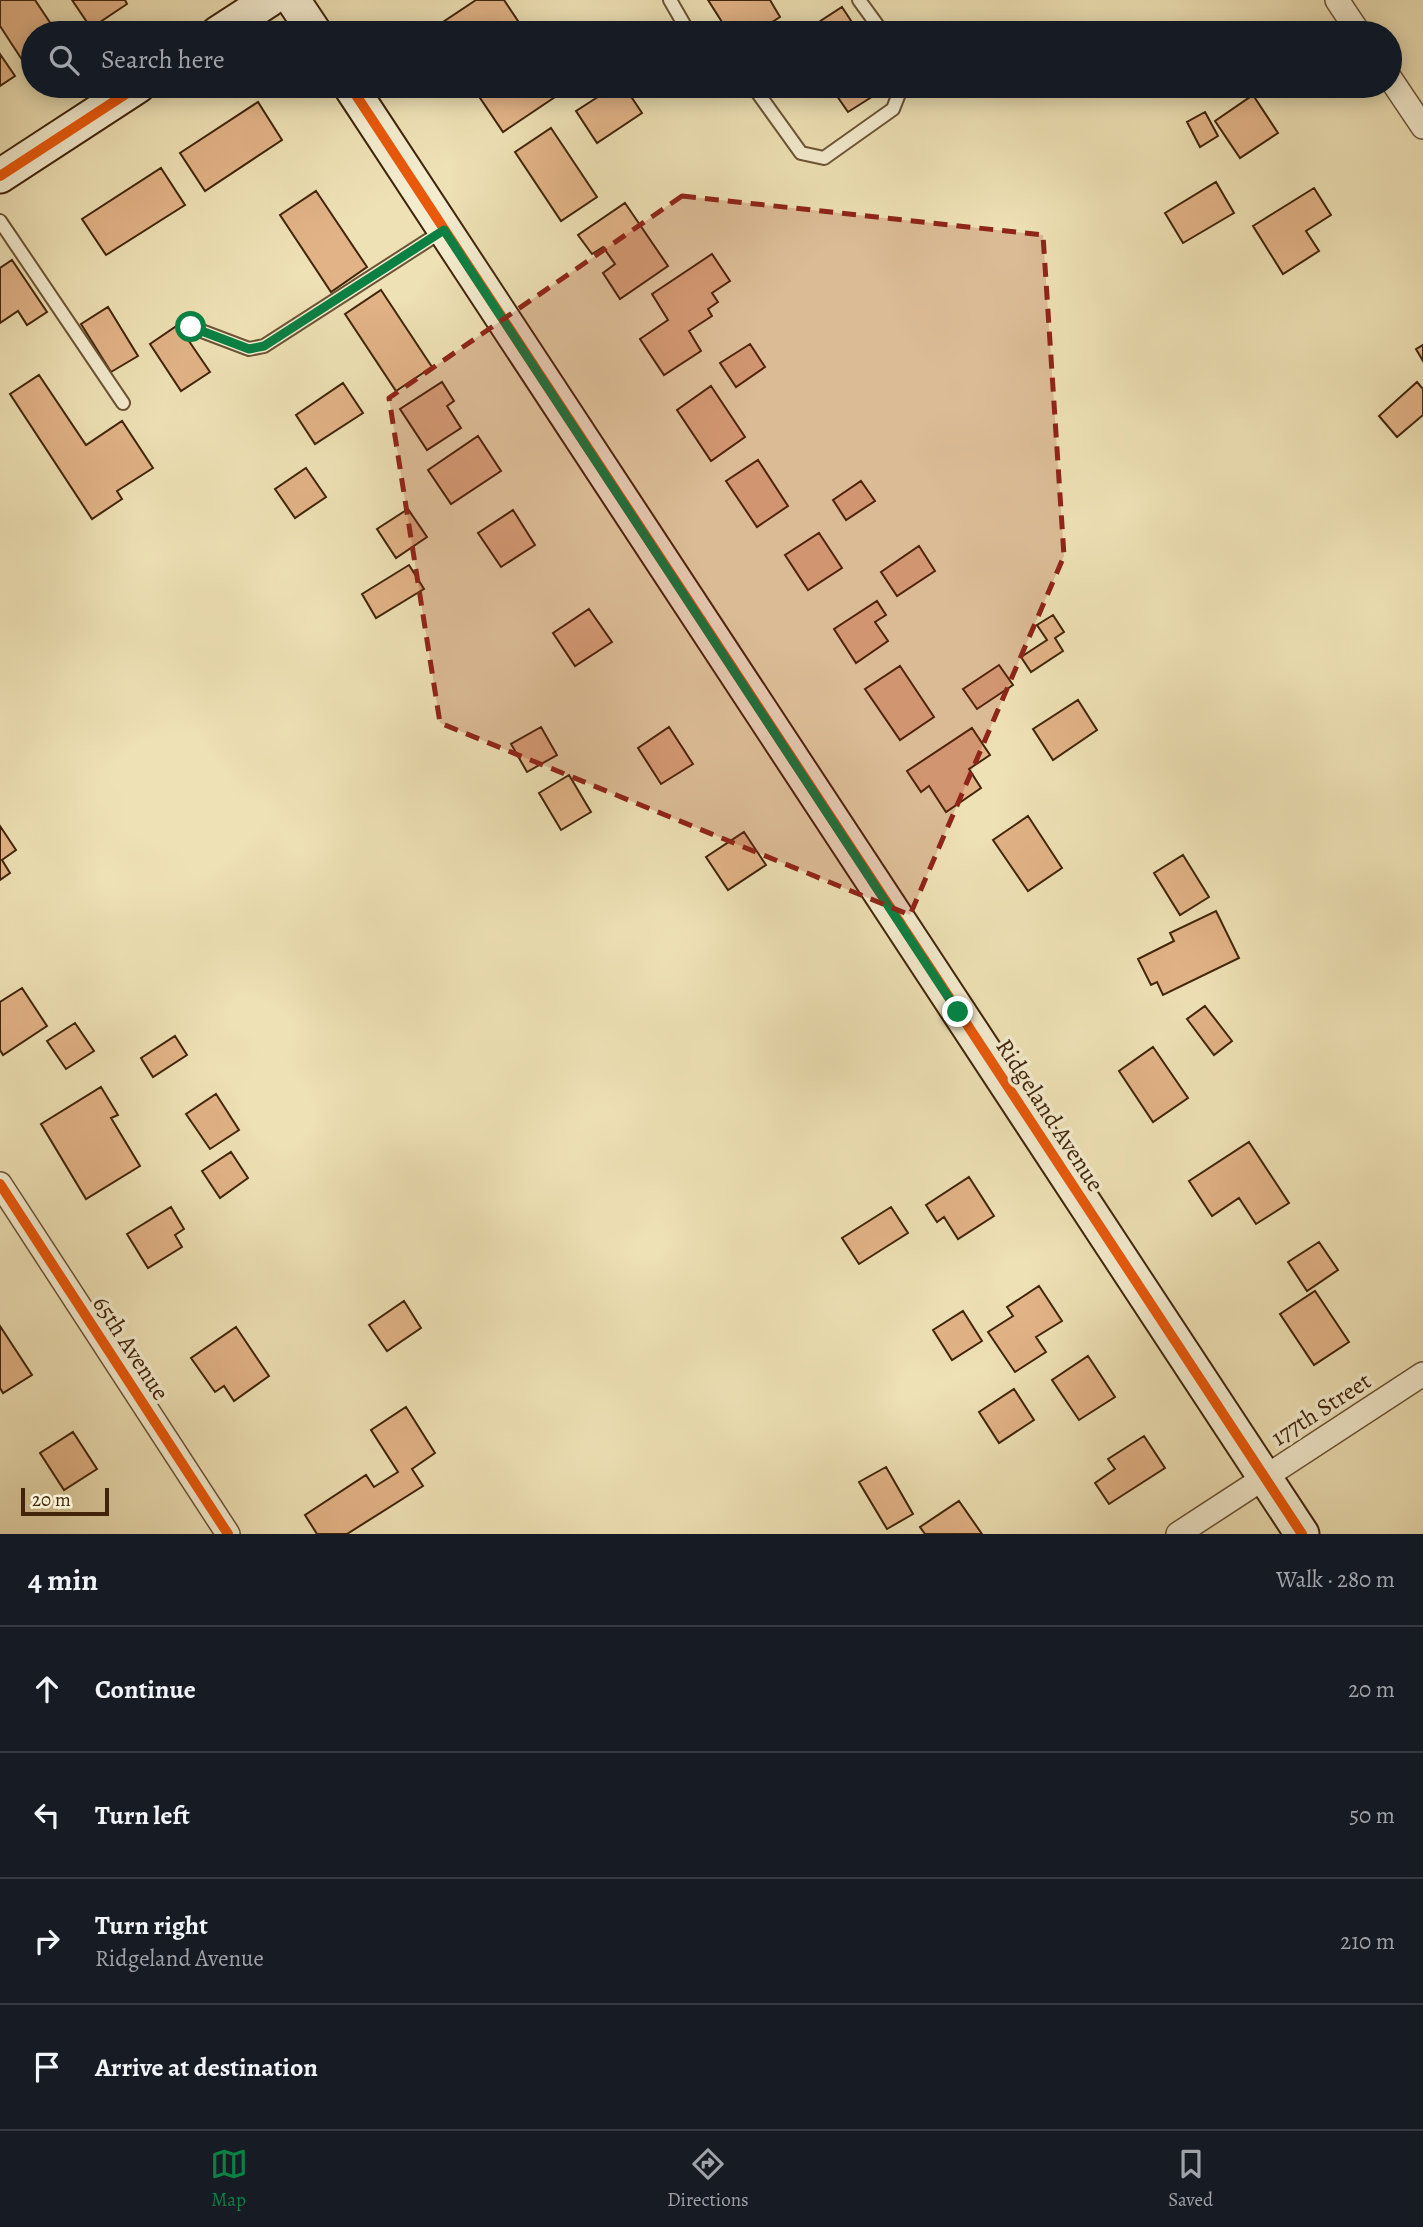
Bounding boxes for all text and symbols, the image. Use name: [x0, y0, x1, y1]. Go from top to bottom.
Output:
search box: [21, 21, 1402, 98]
icon: search: [45, 41, 83, 79]
text: Search here: [101, 42, 225, 77]
route start: [175, 311, 206, 342]
route end: [942, 996, 973, 1027]
street label: Ridgeland Avenue: [989, 1032, 1111, 1198]
street label: 65th Avenue: [85, 1290, 177, 1406]
street label: 177th Street: [1265, 1365, 1377, 1453]
scale bar: [21, 1485, 108, 1517]
text: 20 m: [32, 1487, 71, 1513]
text: 4 min: [28, 1560, 98, 1600]
text: Walk · 280 m: [1276, 1564, 1395, 1595]
icon: ahead: [28, 1670, 66, 1708]
text: Continue: [95, 1672, 196, 1707]
text: 20 m: [1348, 1674, 1395, 1705]
icon: left: [28, 1796, 66, 1834]
text: Turn left: [95, 1798, 190, 1833]
text: 50 m: [1349, 1800, 1395, 1831]
text: Turn right: [95, 1908, 208, 1943]
icon: right: [28, 1922, 66, 1960]
text: 210 m: [1340, 1926, 1395, 1957]
text: Ridgeland Avenue: [95, 1943, 264, 1974]
icon: arrive: [28, 2048, 66, 2086]
text: Arrive at destination: [95, 2050, 318, 2085]
tab: Map: [210, 2145, 248, 2213]
tab: Directions: [667, 2145, 749, 2213]
tab: Saved: [1168, 2145, 1213, 2213]

